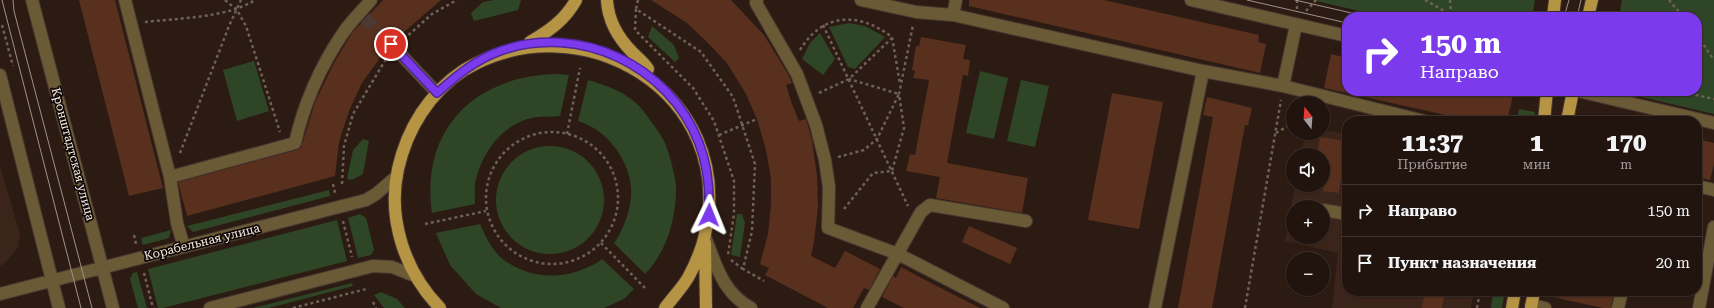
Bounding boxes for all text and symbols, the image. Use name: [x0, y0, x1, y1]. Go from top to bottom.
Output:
pin: [374, 27, 408, 61]
text: 150 m: [1420, 27, 1501, 60]
icon: right: [1354, 28, 1406, 80]
icon: arrive: [380, 33, 402, 55]
text: Направо: [1420, 61, 1499, 82]
street label: Кронштадтская улица: [49, 86, 98, 222]
north arrow: [1286, 96, 1330, 140]
map controls: [1286, 96, 1330, 296]
text: 11:37: [1402, 129, 1463, 157]
text: 1: [1530, 129, 1543, 157]
text: 170: [1606, 129, 1646, 157]
button: sound: [1286, 148, 1330, 192]
text: Прибытие: [1398, 157, 1467, 172]
text: мин: [1523, 157, 1551, 172]
text: m: [1620, 157, 1632, 172]
position arrow: [688, 194, 730, 236]
button: +: [1286, 200, 1330, 244]
icon: right: [1354, 200, 1376, 222]
text: Направо: [1388, 202, 1457, 220]
text: 150 m: [1647, 202, 1690, 220]
street label: Корабельная улица: [143, 221, 262, 263]
button: −: [1286, 252, 1330, 296]
icon: arrive: [1354, 252, 1376, 274]
text: Пункт назначения: [1388, 254, 1536, 272]
text: 20 m: [1656, 254, 1690, 272]

